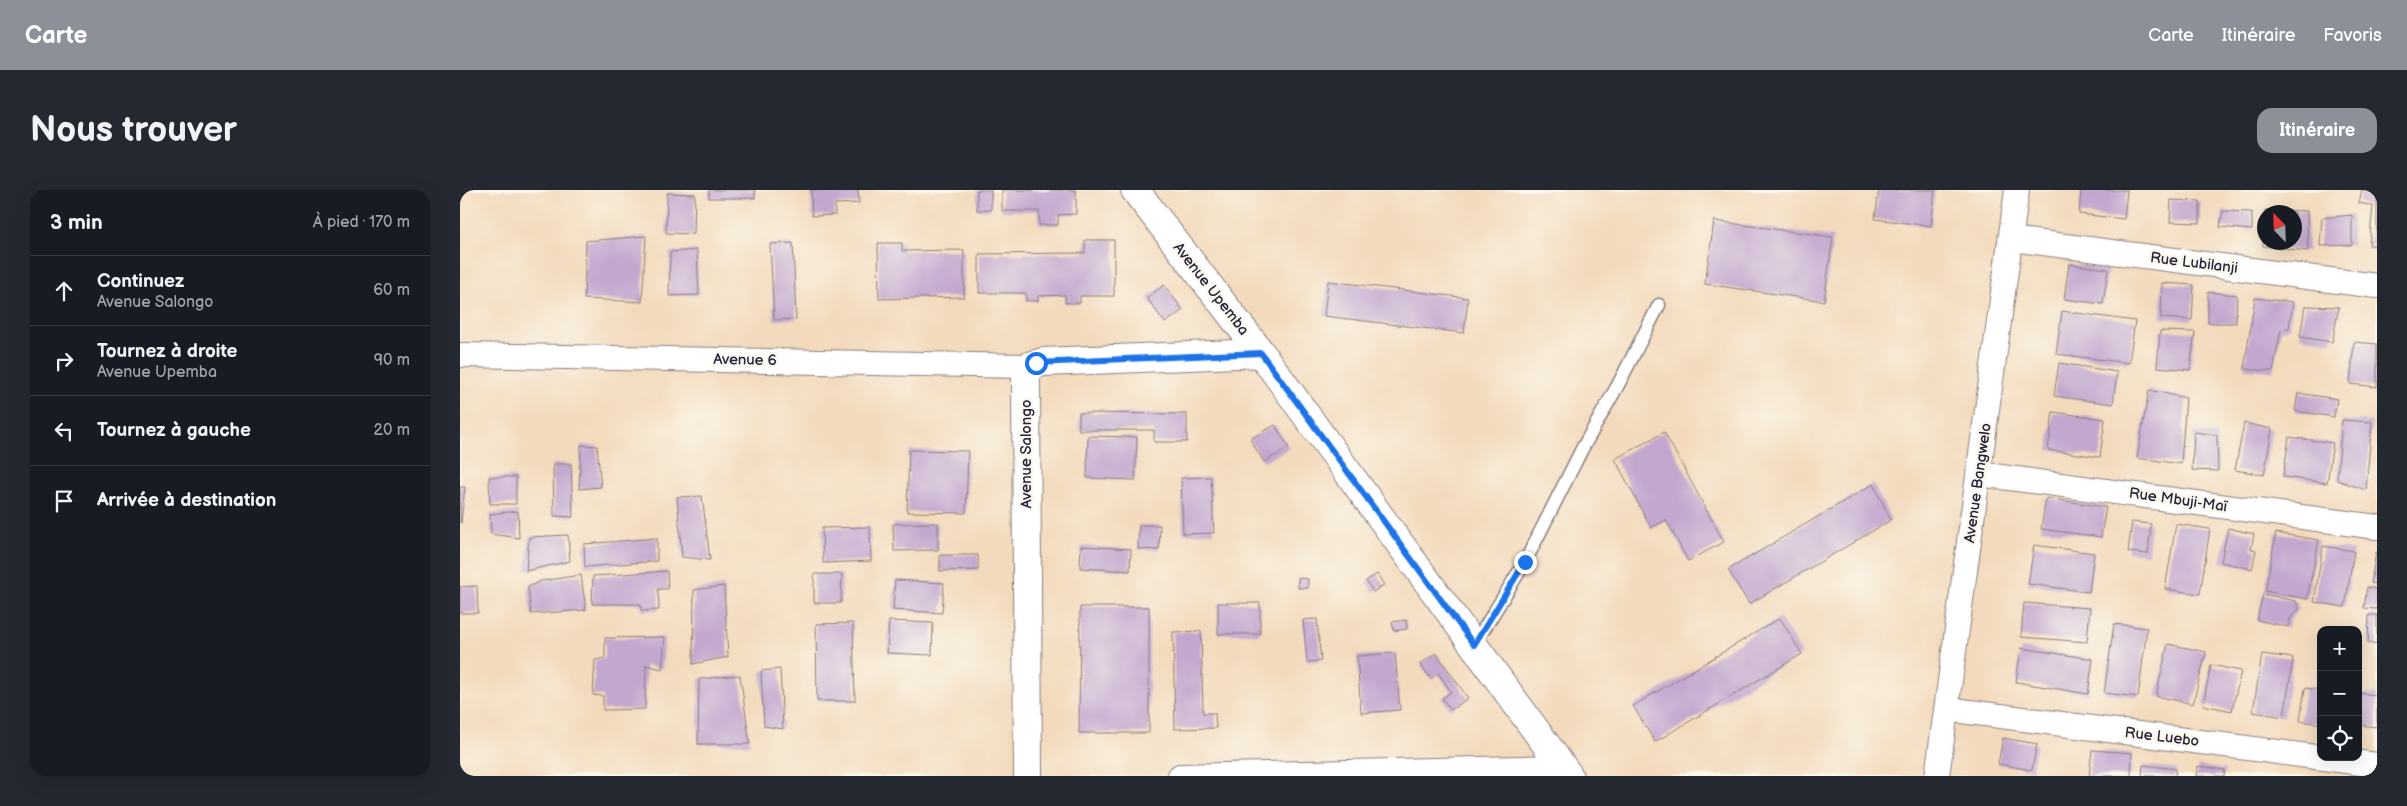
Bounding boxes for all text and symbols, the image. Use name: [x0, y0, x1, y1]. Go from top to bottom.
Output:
text: Carte: [25, 21, 87, 50]
text: Carte: [2148, 25, 2194, 46]
text: Itinéraire: [2222, 25, 2295, 46]
text: Favoris: [2323, 25, 2382, 46]
button: Itinéraire: [2257, 108, 2377, 153]
text: Nous trouver: [30, 109, 237, 152]
north arrow: [2257, 205, 2302, 250]
text: 3 min: [50, 210, 103, 235]
text: À pied · 170 m: [313, 213, 410, 232]
street label: Avenue Upemba: [1169, 239, 1253, 339]
street label: Rue Lubilanji: [2149, 248, 2239, 278]
text: Continuez: [97, 270, 184, 293]
icon: ahead: [50, 277, 78, 305]
text: 60 m: [373, 281, 410, 300]
text: Avenue Salongo: [97, 293, 213, 312]
text: Tournez à droite: [97, 340, 238, 363]
icon: right: [50, 347, 78, 375]
street label: Avenue 6: [713, 350, 777, 370]
text: 90 m: [374, 351, 410, 370]
route start: [1025, 352, 1048, 375]
text: Avenue Upemba: [97, 363, 217, 382]
street label: Avenue Salongo: [1017, 399, 1036, 509]
icon: left: [50, 417, 78, 445]
text: Tournez à gauche: [97, 419, 251, 442]
text: 20 m: [374, 421, 410, 440]
street label: Avenue Bangwelo: [1960, 422, 1996, 544]
street label: Rue Mbuji-Maï: [2128, 484, 2229, 516]
icon: arrive: [50, 487, 78, 515]
text: Arrivée à destination: [97, 489, 276, 512]
route end: [1514, 551, 1537, 574]
map controls: [2317, 626, 2362, 761]
button: +: [2317, 626, 2362, 671]
button: −: [2317, 671, 2362, 716]
button: locate: [2317, 716, 2362, 761]
street label: Rue Luebo: [2124, 723, 2200, 751]

